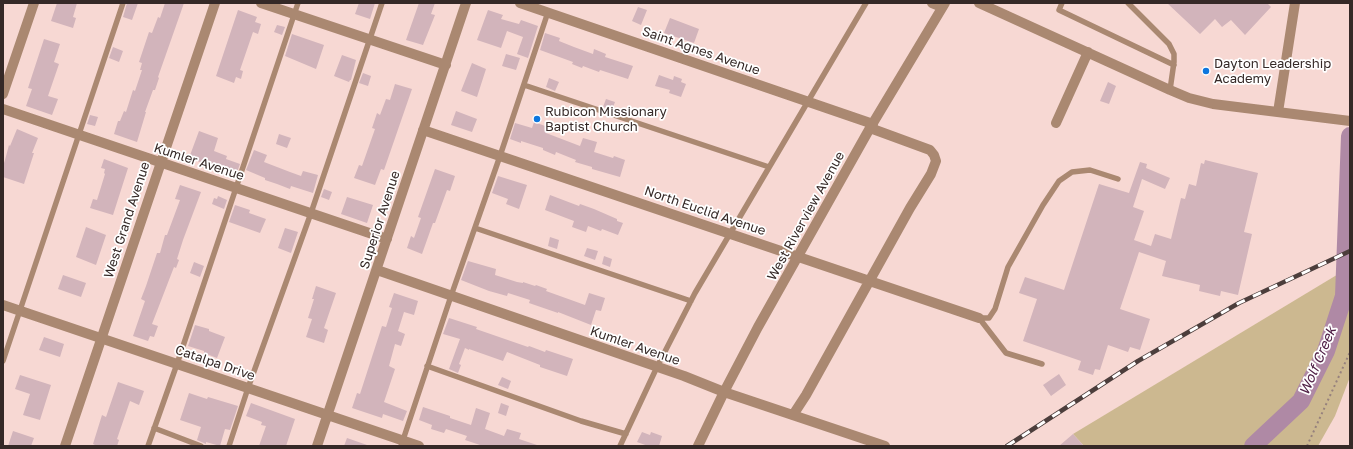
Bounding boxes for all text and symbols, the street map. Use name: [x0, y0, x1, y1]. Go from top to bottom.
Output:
street label: Saint Agnes Avenue: [640, 24, 762, 78]
place label: Dayton Leadership Academy: [1214, 56, 1331, 87]
marker: Dayton Leadership Academy: [1201, 66, 1211, 76]
place label: Rubicon Missionary Baptist Church: [545, 104, 667, 135]
marker: Rubicon Missionary Baptist Church: [532, 114, 542, 124]
street label: Kumler Avenue: [152, 140, 246, 184]
street label: West Riverview Avenue: [764, 149, 848, 283]
street label: West Grand Avenue: [101, 160, 153, 280]
street label: Superior Avenue: [357, 169, 403, 271]
street label: North Euclid Avenue: [642, 183, 768, 239]
street label: Kumler Avenue: [588, 323, 682, 369]
water label: Wolf Creek: [1296, 324, 1340, 398]
street label: Catalpa Drive: [173, 342, 257, 384]

